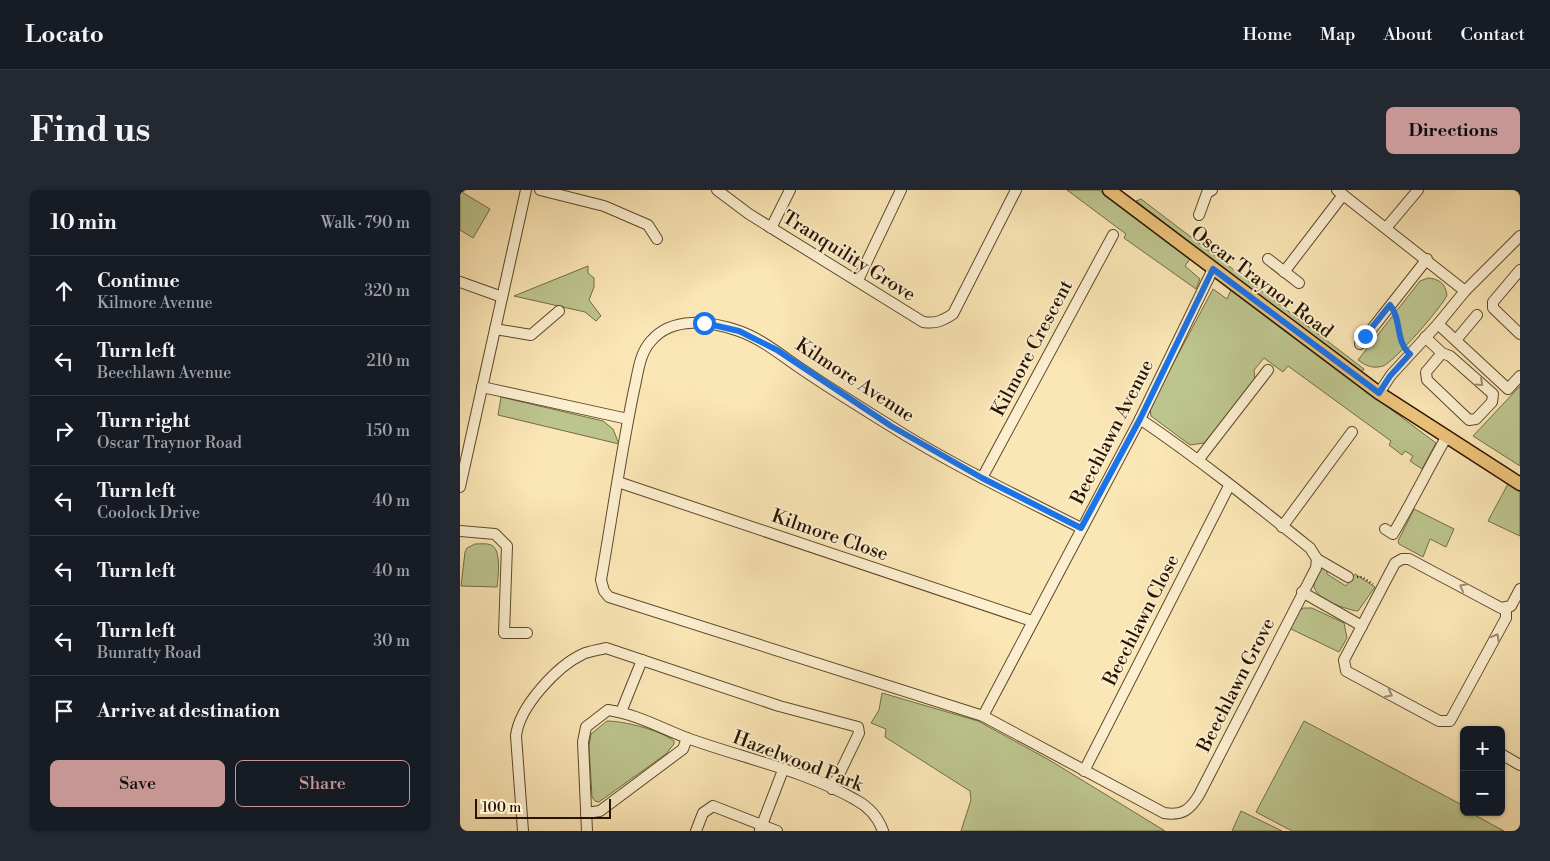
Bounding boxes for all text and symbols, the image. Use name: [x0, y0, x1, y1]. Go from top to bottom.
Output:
text: Locato: [25, 20, 104, 50]
text: Home: [1243, 23, 1292, 46]
text: Map: [1320, 23, 1356, 46]
text: About: [1384, 23, 1433, 46]
text: Contact: [1461, 23, 1525, 46]
button: Directions: [1386, 107, 1520, 154]
text: Find us: [30, 109, 150, 152]
street label: Tranquility Grove: [778, 205, 920, 307]
text: 10 min: [50, 210, 117, 236]
text: Walk · 790 m: [321, 213, 410, 233]
street label: Oscar Traynor Road: [1186, 221, 1338, 343]
text: Continue: [97, 269, 180, 293]
street label: Kilmore Crescent: [986, 276, 1078, 420]
icon: ahead: [50, 277, 78, 305]
text: 320 m: [364, 281, 410, 301]
text: Kilmore Avenue: [97, 293, 213, 313]
route start: [693, 312, 716, 335]
route end: [1354, 325, 1377, 348]
street label: Kilmore Avenue: [791, 333, 919, 427]
text: Turn left: [97, 339, 176, 363]
icon: left: [50, 347, 78, 375]
text: 210 m: [366, 351, 410, 371]
street label: Beechlawn Avenue: [1065, 356, 1159, 509]
text: Beechlawn Avenue: [97, 363, 231, 383]
one-way arrow: [1475, 377, 1484, 386]
text: Turn right: [97, 409, 190, 433]
icon: right: [50, 417, 78, 445]
text: 150 m: [366, 421, 410, 441]
text: Oscar Traynor Road: [97, 433, 242, 453]
text: Turn left: [97, 479, 176, 503]
icon: left: [50, 487, 78, 515]
text: 40 m: [373, 491, 410, 511]
text: Coolock Drive: [97, 503, 200, 523]
street label: Kilmore Close: [768, 504, 892, 566]
street label: Beechlawn Close: [1097, 550, 1184, 691]
icon: left: [50, 557, 78, 585]
text: Turn left: [97, 559, 176, 583]
text: 40 m: [373, 561, 410, 581]
one-way arrow: [1459, 583, 1468, 593]
street label: Beechlawn Grove: [1191, 614, 1280, 757]
text: Turn left: [97, 619, 176, 643]
icon: left: [50, 627, 78, 655]
text: 30 m: [373, 631, 410, 651]
one-way arrow: [1490, 633, 1500, 642]
text: Bunratty Road: [97, 643, 201, 663]
one-way arrow: [1384, 688, 1393, 698]
icon: arrive: [50, 697, 78, 725]
text: Arrive at destination: [97, 699, 280, 723]
street label: Hazelwood Park: [729, 725, 868, 797]
map controls: [1460, 726, 1505, 816]
button: +: [1460, 726, 1505, 771]
button: Save: [50, 760, 225, 807]
button: Share: [235, 760, 410, 807]
button: −: [1460, 771, 1505, 816]
scale bar: [475, 796, 611, 819]
text: 100 m: [482, 799, 521, 817]

